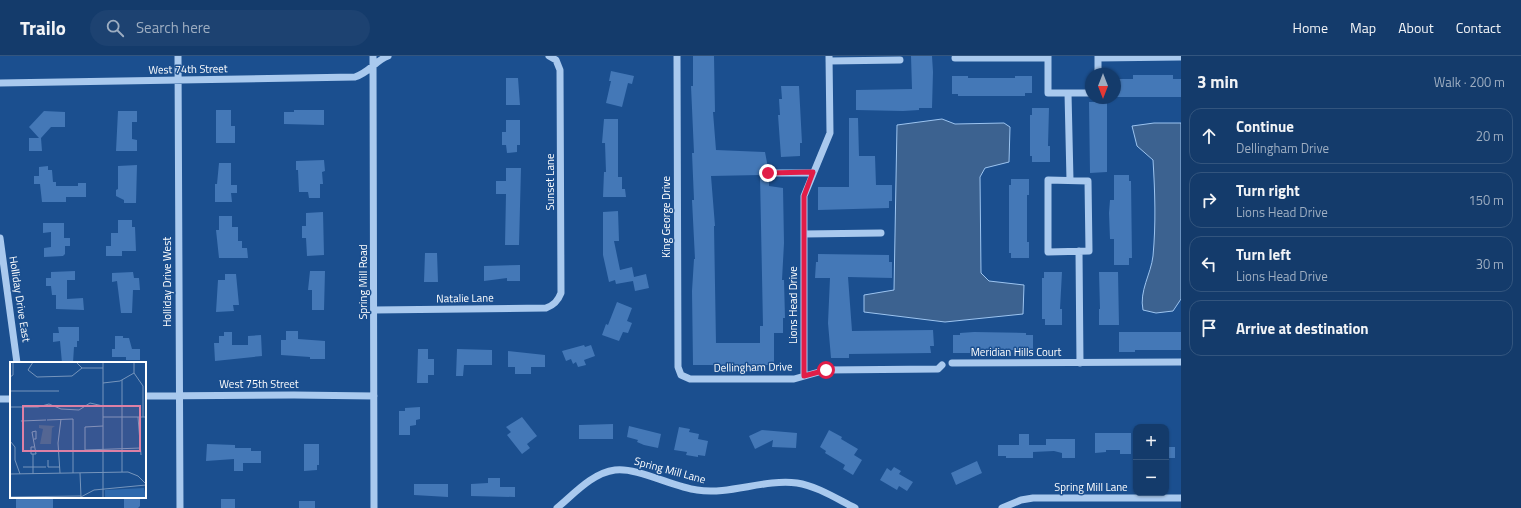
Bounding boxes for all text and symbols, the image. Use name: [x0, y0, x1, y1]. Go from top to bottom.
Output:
search box: [90, 10, 370, 46]
text: Trailo: [20, 13, 66, 42]
text: Search here: [136, 16, 210, 39]
icon: search: [104, 17, 126, 39]
text: Home: [1293, 17, 1328, 38]
text: Map: [1350, 17, 1376, 38]
text: About: [1398, 17, 1434, 38]
text: Contact: [1456, 17, 1501, 38]
street label: West 74th Street: [148, 60, 228, 78]
north arrow: [1085, 68, 1121, 104]
text: 3 min: [1197, 69, 1238, 95]
text: Walk · 200 m: [1434, 72, 1505, 92]
text: Continue: [1236, 115, 1294, 138]
icon: ahead: [1198, 125, 1220, 147]
text: 20 m: [1476, 126, 1504, 146]
text: Dellingham Drive: [1236, 138, 1329, 158]
street label: Sunset Lane: [542, 153, 558, 210]
route end: [759, 164, 777, 182]
street label: King George Drive: [658, 175, 674, 258]
text: Turn right: [1236, 179, 1300, 202]
icon: right: [1198, 189, 1220, 211]
text: 150 m: [1468, 190, 1504, 210]
text: Lions Head Drive: [1236, 202, 1328, 222]
street label: Holliday Drive West: [159, 237, 175, 327]
text: Turn left: [1236, 243, 1291, 266]
street label: Spring Mill Road: [355, 244, 371, 319]
icon: left: [1198, 253, 1220, 275]
text: 30 m: [1476, 254, 1504, 274]
street label: Holliday Drive East: [5, 255, 35, 343]
street label: Lions Head Drive: [785, 266, 801, 344]
text: Lions Head Drive: [1236, 266, 1328, 286]
street label: Natalie Lane: [436, 289, 494, 307]
icon: arrive: [1198, 317, 1220, 339]
text: Arrive at destination: [1236, 317, 1369, 340]
street label: Meridian Hills Court: [971, 344, 1061, 360]
street label: Dellingham Drive: [713, 358, 793, 376]
route start: [817, 361, 835, 379]
inset map: [10, 362, 146, 498]
street label: West 75th Street: [219, 376, 299, 392]
map controls: [1133, 424, 1169, 496]
button: +: [1133, 424, 1169, 460]
street label: Spring Mill Lane: [632, 453, 708, 487]
button: −: [1133, 460, 1169, 496]
street label: Spring Mill Lane: [1054, 479, 1128, 495]

